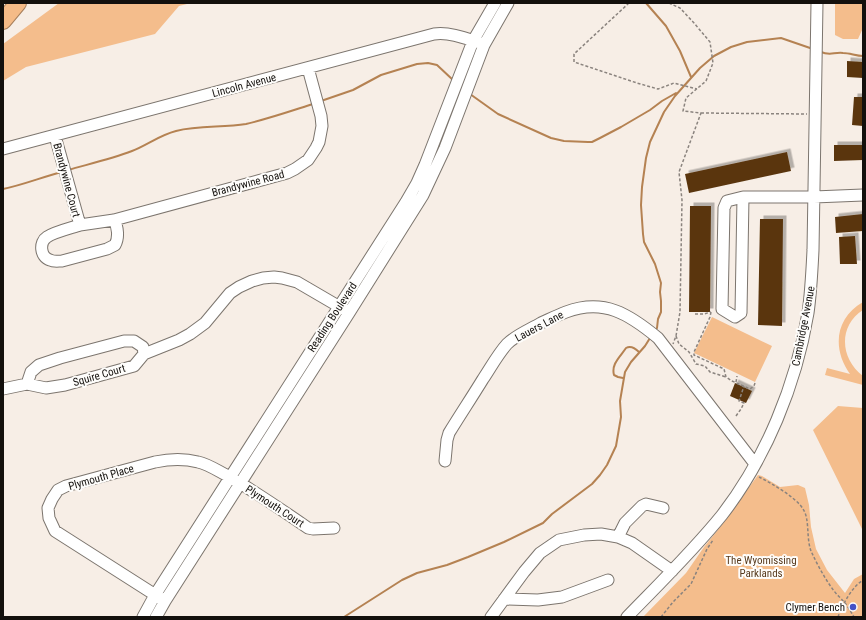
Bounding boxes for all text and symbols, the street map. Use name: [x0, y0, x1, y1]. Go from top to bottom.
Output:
street label: Lincoln Avenue: [211, 71, 278, 100]
street label: Brandywine Court: [50, 142, 83, 219]
street label: Brandywine Road: [210, 168, 286, 199]
street label: Reading Boulevard: [305, 280, 360, 355]
street label: Cambridge Avenue: [789, 285, 818, 367]
street label: Lauers Lane: [513, 308, 566, 345]
street label: Squire Court: [71, 362, 127, 389]
street label: Plymouth Place: [67, 462, 135, 493]
street label: Plymouth Court: [243, 483, 307, 530]
park label: The Wyomissing Parklands: [725, 554, 797, 580]
place label: Clymer Bench: [785, 601, 845, 614]
marker: Clymer Bench: [848, 602, 858, 612]

